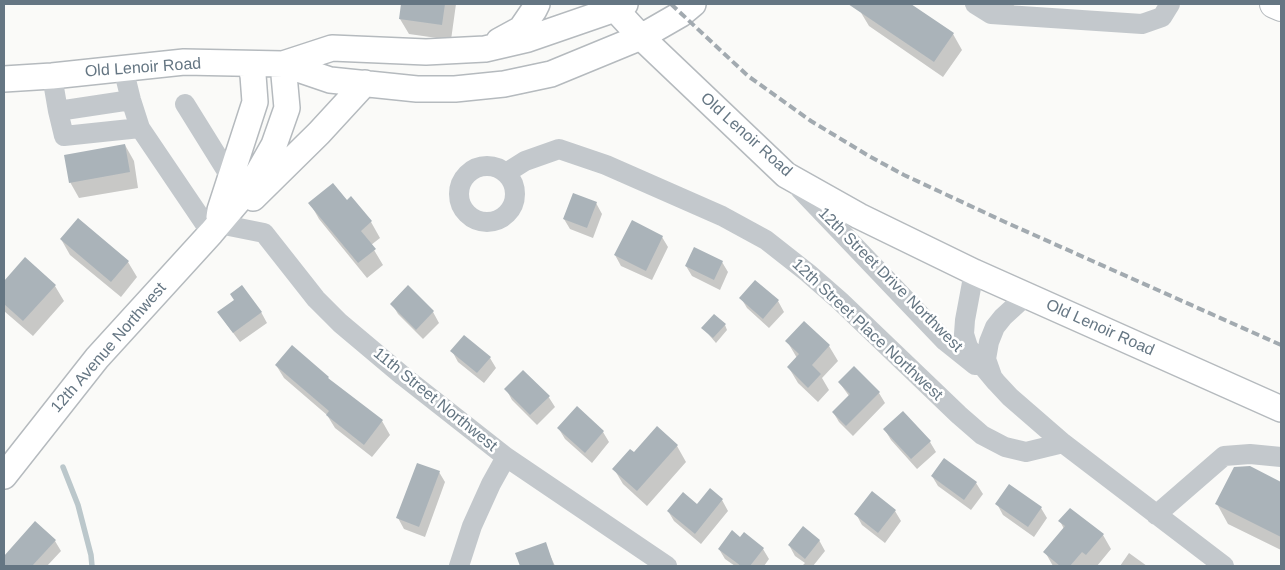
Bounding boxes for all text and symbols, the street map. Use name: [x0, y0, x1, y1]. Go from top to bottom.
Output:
street label: Old Lenoir Road: [84, 54, 202, 82]
street label: Old Lenoir Road: [696, 89, 796, 181]
street label: 12th Street Drive Northwest: [814, 204, 966, 356]
street label: 12th Street Place Northwest: [788, 255, 946, 405]
street label: 12th Avenue Northwest: [47, 279, 171, 417]
street label: Old Lenoir Road: [1043, 296, 1157, 360]
street label: 11th Street Northwest: [369, 344, 501, 456]

